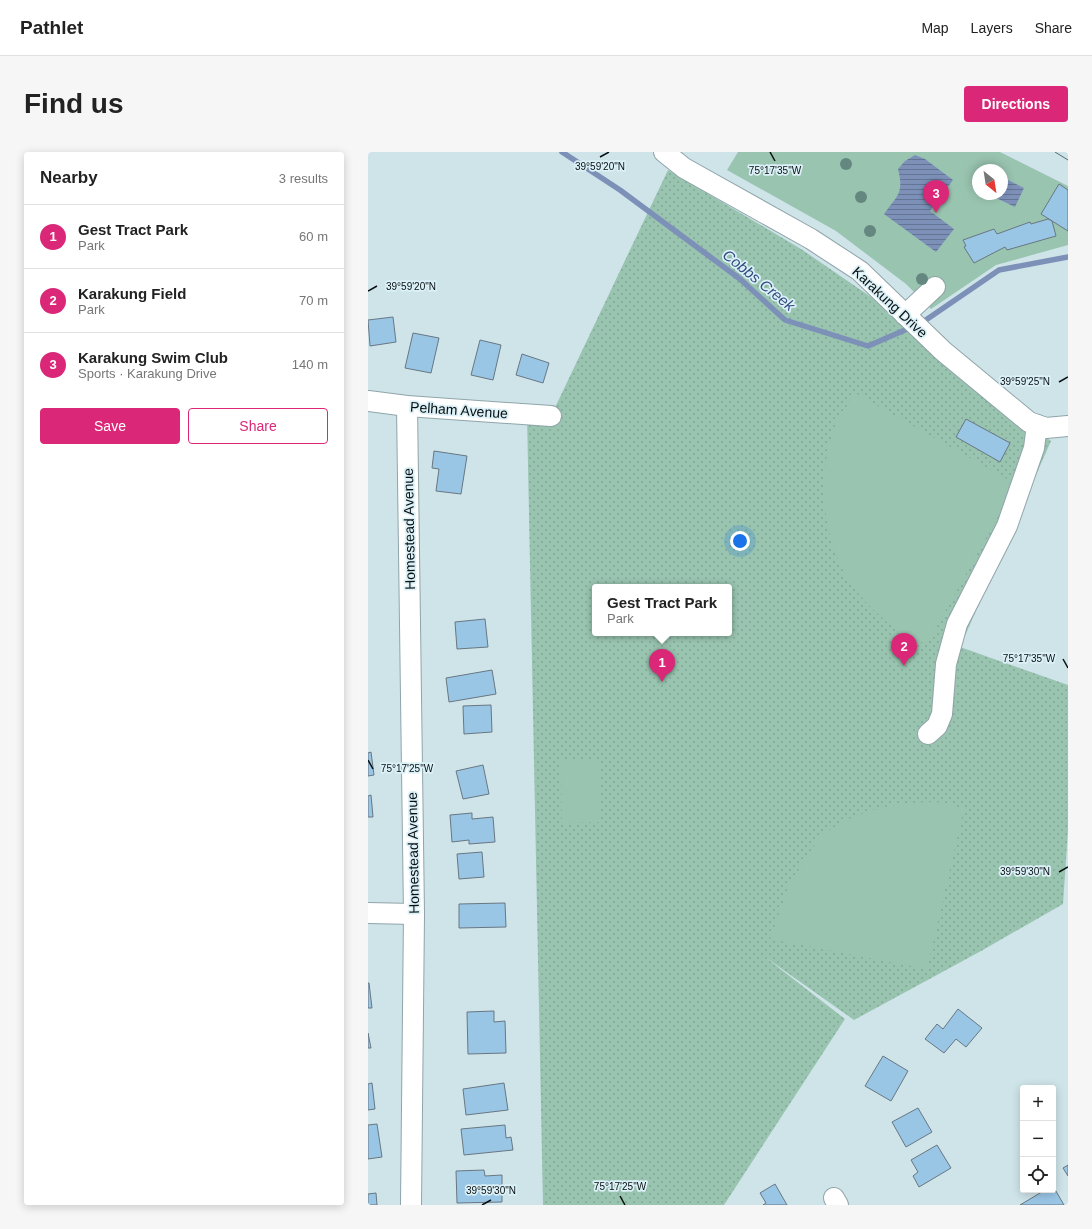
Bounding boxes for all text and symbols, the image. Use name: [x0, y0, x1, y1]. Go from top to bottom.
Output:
text: Pathlet: [20, 17, 83, 38]
text: Map: [921, 20, 949, 36]
text: Layers: [971, 20, 1013, 36]
text: Share: [1035, 20, 1072, 36]
button: Directions: [964, 86, 1068, 122]
text: Find us: [24, 88, 124, 119]
text: 39°59'20"N: [575, 161, 625, 172]
north arrow: [972, 164, 1008, 200]
text: 75°17'35"W: [749, 165, 802, 176]
text: Nearby: [40, 168, 98, 187]
text: 3 results: [279, 171, 328, 186]
pin: 3: [923, 180, 949, 213]
text: Gest Tract Park: [78, 221, 188, 238]
text: 1: [49, 229, 57, 244]
text: 60 m: [299, 229, 328, 244]
text: Park: [78, 238, 105, 253]
water label: Cobbs Creek: [720, 246, 800, 315]
street label: Karakung Drive: [849, 263, 931, 341]
text: 39°59'20"N: [386, 281, 436, 292]
text: Karakung Field: [78, 285, 186, 302]
text: 2: [49, 293, 57, 308]
text: 70 m: [299, 293, 328, 308]
text: Park: [78, 302, 105, 317]
text: Karakung Swim Club: [78, 349, 228, 366]
text: 3: [49, 357, 57, 372]
text: 140 m: [292, 357, 328, 372]
text: Sports · Karakung Drive: [78, 366, 217, 381]
text: 39°59'25"N: [1000, 376, 1050, 387]
street label: Pelham Avenue: [410, 399, 509, 421]
button: Save: [40, 408, 180, 444]
button: Share: [188, 408, 328, 444]
street label: Homestead Avenue: [400, 468, 418, 590]
your location: [730, 531, 750, 551]
popup: [592, 584, 732, 636]
text: Gest Tract Park: [607, 594, 717, 611]
text: Park: [607, 611, 634, 626]
pin: 2: [891, 633, 917, 666]
pin: 1: [649, 649, 675, 682]
text: 75°17'35"W: [1003, 653, 1056, 664]
text: 75°17'25"W: [381, 763, 434, 774]
street label: Homestead Avenue: [404, 792, 422, 914]
text: 39°59'30"N: [1000, 866, 1050, 877]
map controls: [1020, 1085, 1056, 1193]
button: +: [1020, 1085, 1056, 1121]
button: −: [1020, 1121, 1056, 1157]
button: locate: [1020, 1157, 1056, 1193]
text: 75°17'25"W: [594, 1181, 647, 1192]
text: 39°59'30"N: [466, 1185, 516, 1196]

